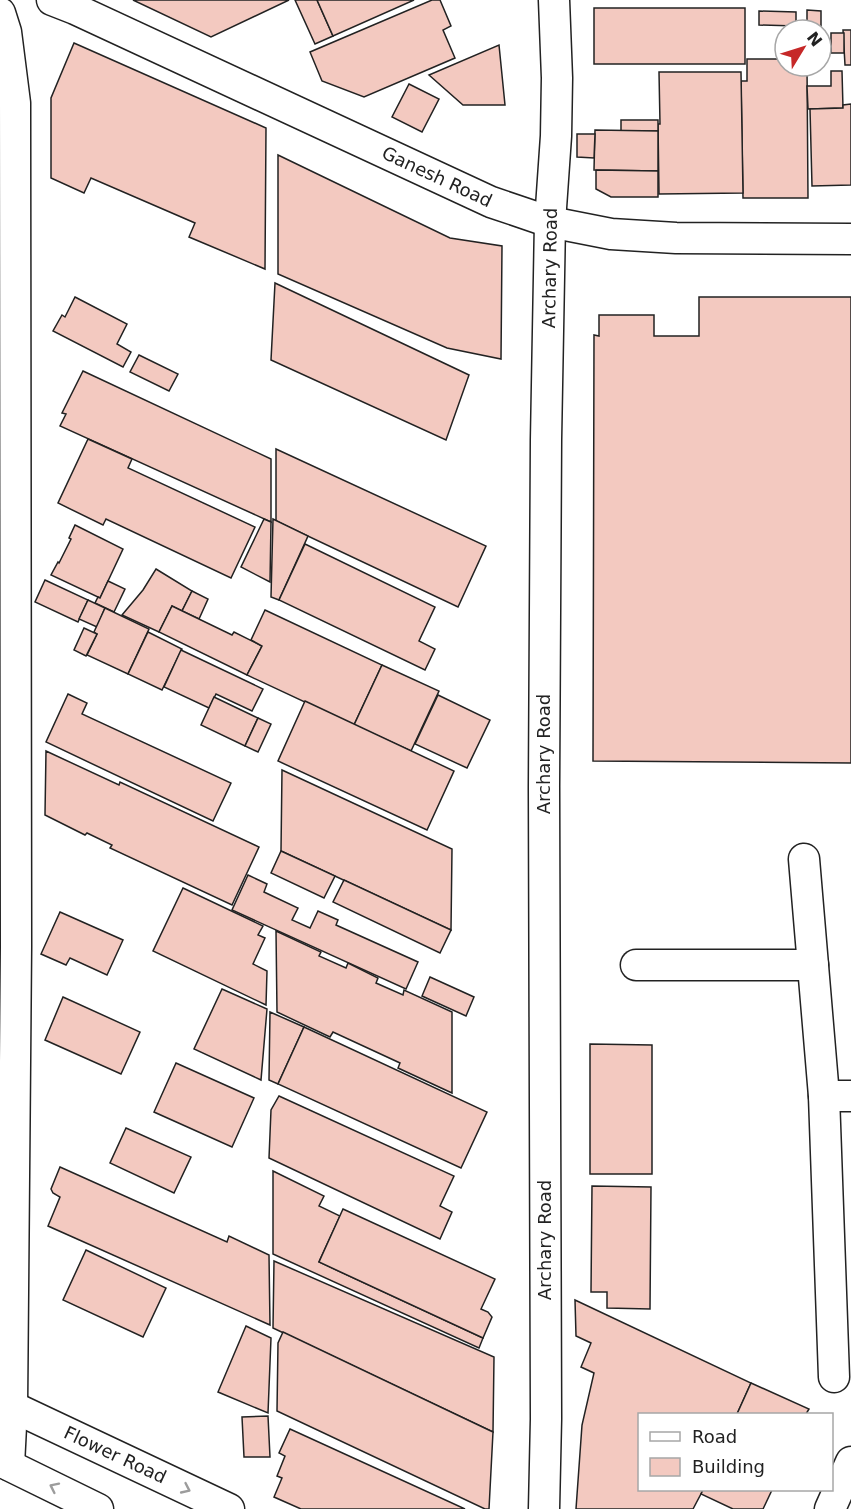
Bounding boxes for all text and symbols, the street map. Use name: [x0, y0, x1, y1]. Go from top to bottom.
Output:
north arrow: [773, 18, 833, 78]
text: N: [803, 28, 826, 50]
street label: Ganesh Road: [379, 142, 496, 211]
street label: Archary Road: [538, 208, 561, 328]
street label: Archary Road: [533, 694, 554, 814]
street label: Archary Road: [534, 1180, 555, 1300]
legend: [638, 1413, 833, 1491]
street label: Flower Road: [61, 1422, 170, 1487]
text: Road: [692, 1426, 737, 1447]
text: Building: [692, 1456, 765, 1477]
one-way arrow: [180, 1481, 191, 1493]
one-way arrow: [49, 1483, 60, 1494]

